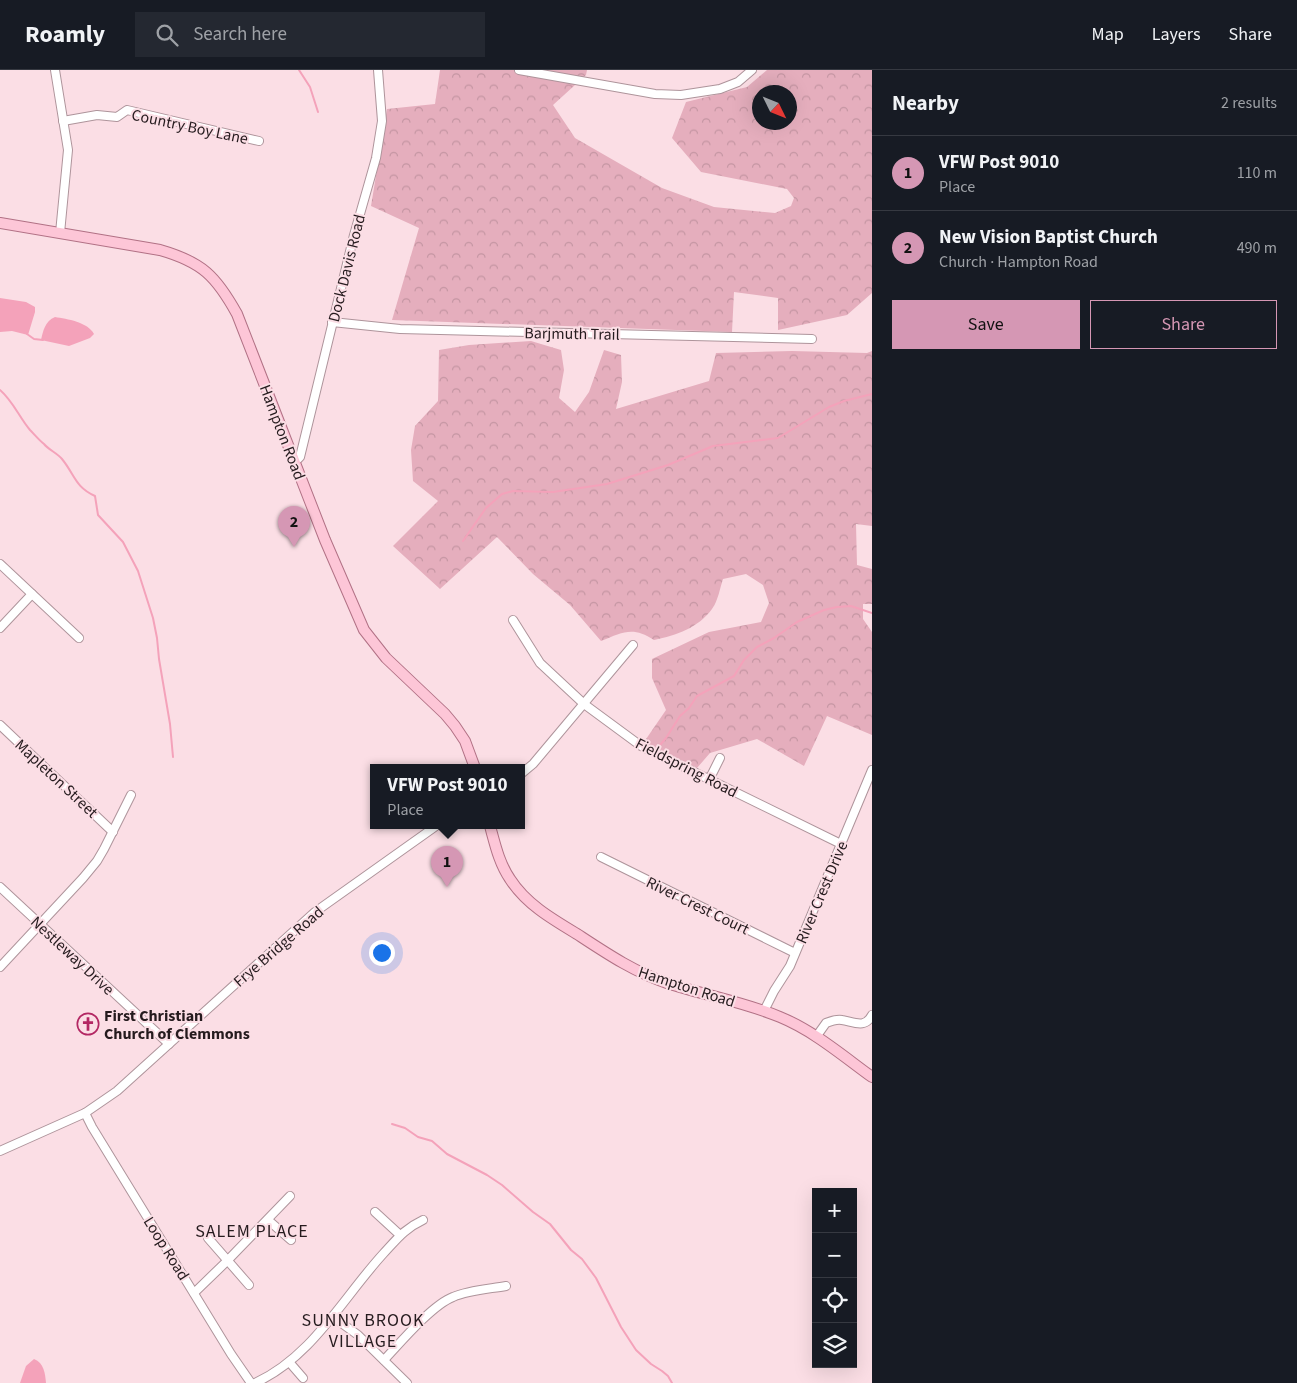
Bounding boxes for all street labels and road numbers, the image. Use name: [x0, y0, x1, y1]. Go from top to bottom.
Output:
street label: Country Boy Lane: [130, 104, 250, 150]
street label: Dock Davis Road: [323, 212, 371, 325]
street label: Barjmuth Trail: [524, 322, 620, 346]
street label: Hampton Road: [254, 381, 310, 483]
street label: Fieldspring Road: [632, 733, 742, 803]
street label: Mapleton Street: [10, 734, 103, 823]
street label: River Crest Drive: [790, 838, 853, 947]
street label: River Crest Court: [642, 871, 753, 941]
street label: Frye Bridge Road: [229, 901, 329, 992]
street label: Nestleway Drive: [26, 911, 119, 1000]
street label: Hampton Road: [635, 961, 738, 1013]
street label: Loop Road: [138, 1212, 194, 1285]

